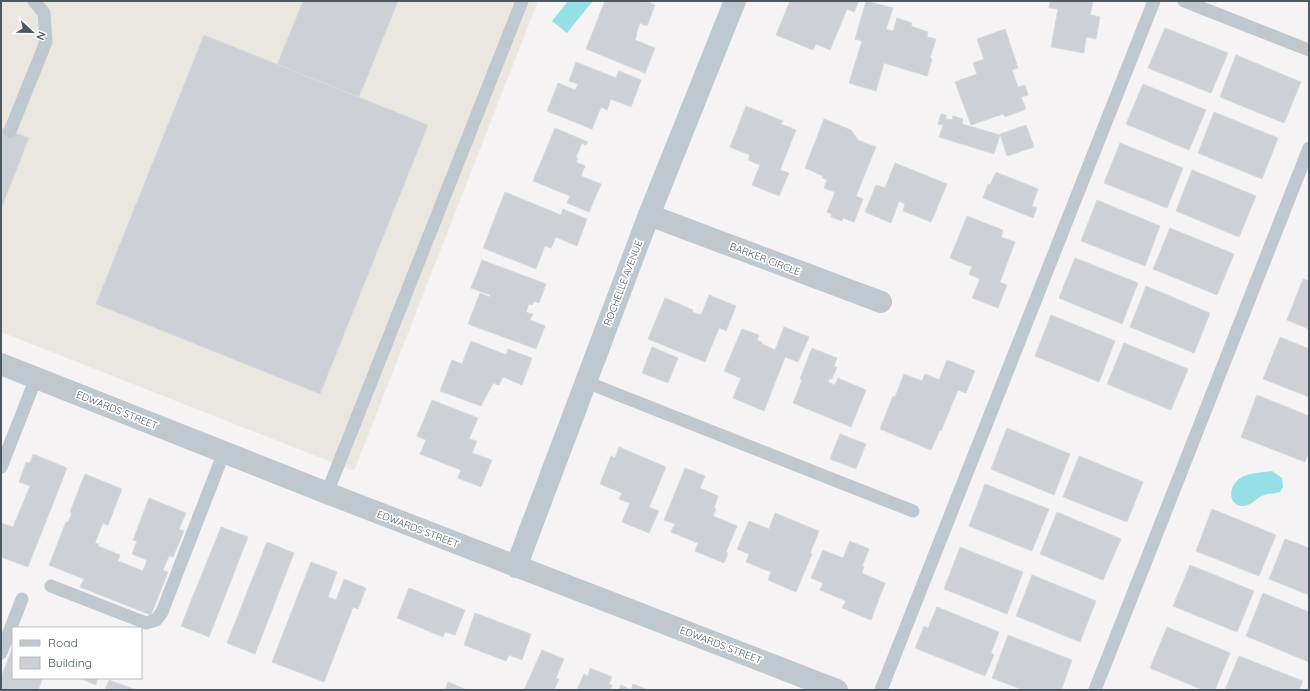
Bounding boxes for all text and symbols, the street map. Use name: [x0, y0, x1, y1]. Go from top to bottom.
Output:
north arrow: [12, 12, 52, 52]
text: N: [33, 29, 49, 42]
street label: ROCHELLE AVENUE: [601, 238, 645, 328]
street label: BARKER CIRCLE: [728, 240, 802, 279]
street label: EDWARDS STREET: [74, 388, 160, 432]
street label: EDWARDS STREET: [375, 507, 461, 551]
street label: EDWARDS STREET: [678, 623, 764, 667]
legend: [12, 627, 142, 679]
text: Road: [48, 635, 78, 650]
text: Building: [48, 655, 92, 670]

